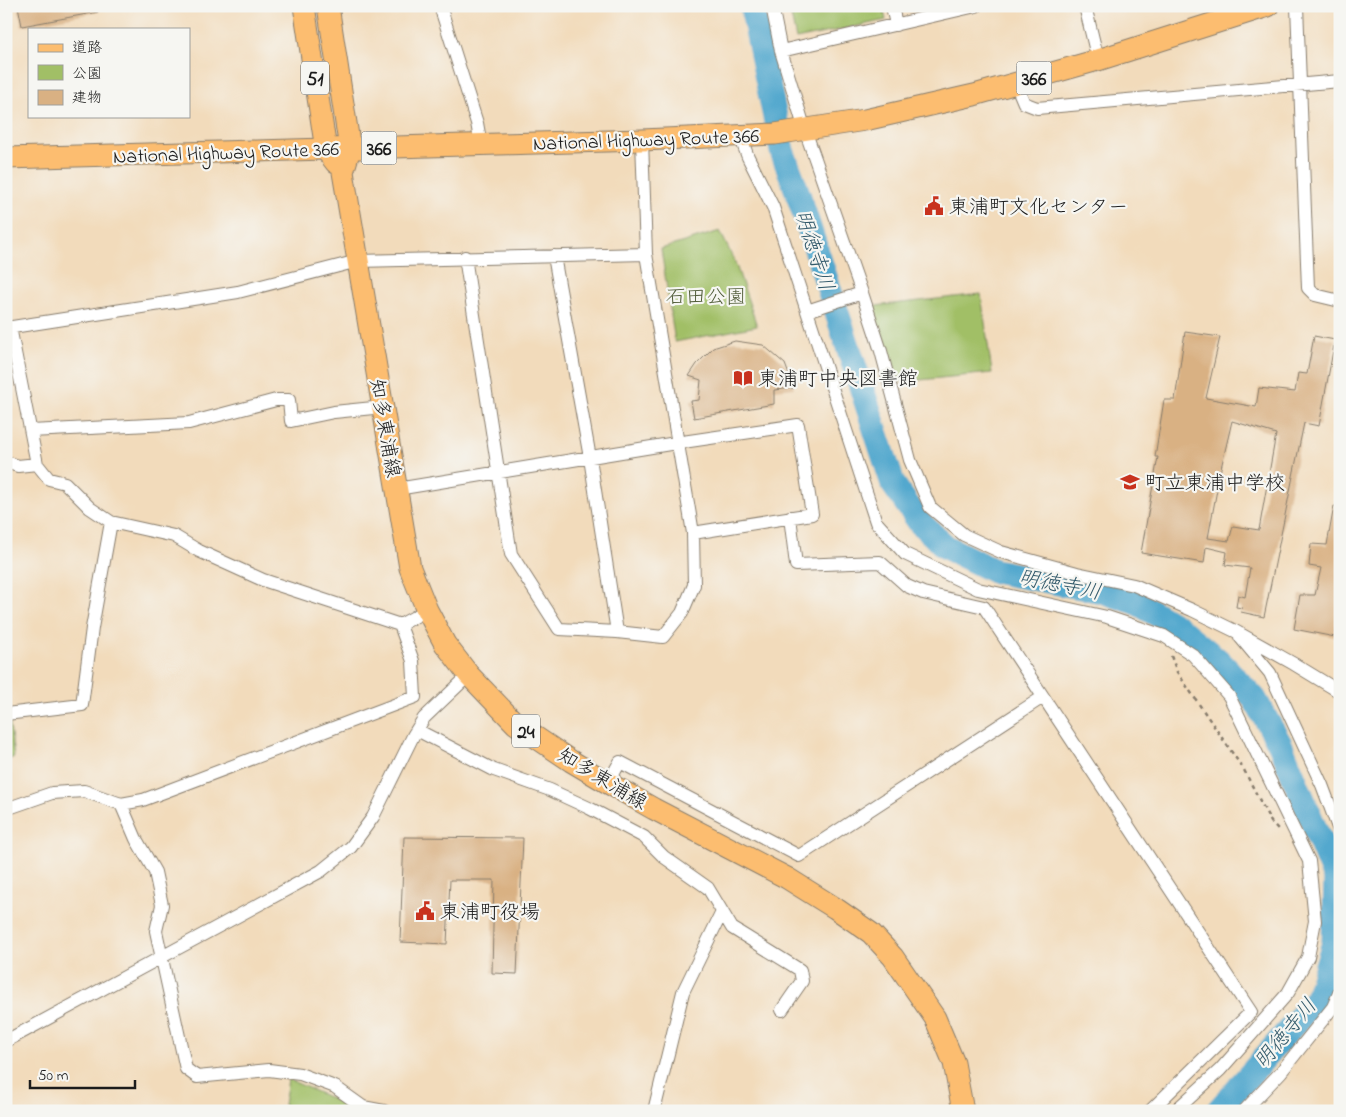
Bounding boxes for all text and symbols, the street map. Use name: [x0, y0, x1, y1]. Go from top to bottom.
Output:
legend: [28, 28, 190, 118]
text: 道路: [72, 37, 102, 59]
road number: 51: [301, 62, 329, 94]
road number: 366: [1016, 62, 1052, 94]
text: 公園: [72, 63, 102, 85]
text: 建物: [72, 87, 102, 109]
street label: National Highway Route 366: [532, 123, 760, 161]
road number: 366: [362, 132, 396, 164]
street label: National Highway Route 366: [112, 136, 340, 174]
place label: 東浦町文化センター: [949, 194, 1128, 223]
public building icon: 東浦町文化センター: [923, 195, 945, 217]
water label: 明徳寺川: [786, 206, 840, 295]
park label: 石田公園: [666, 284, 746, 313]
place label: 東浦町中央図書館: [758, 366, 918, 395]
library icon: 東浦町中央図書館: [732, 367, 754, 389]
street label: 知多東浦線: [361, 377, 407, 480]
place label: 町立東浦中学校: [1145, 470, 1285, 499]
school or university icon: 町立東浦中学校: [1119, 471, 1141, 493]
water label: 明徳寺川: [1016, 563, 1104, 609]
road number: 24: [512, 714, 540, 748]
street label: 知多東浦線: [551, 742, 652, 818]
place label: 東浦町役場: [440, 899, 540, 928]
public building icon: 東浦町役場: [414, 900, 436, 922]
water label: 明徳寺川: [1248, 992, 1325, 1076]
scale bar: [30, 1057, 135, 1089]
text: 50 m: [38, 1065, 69, 1087]

